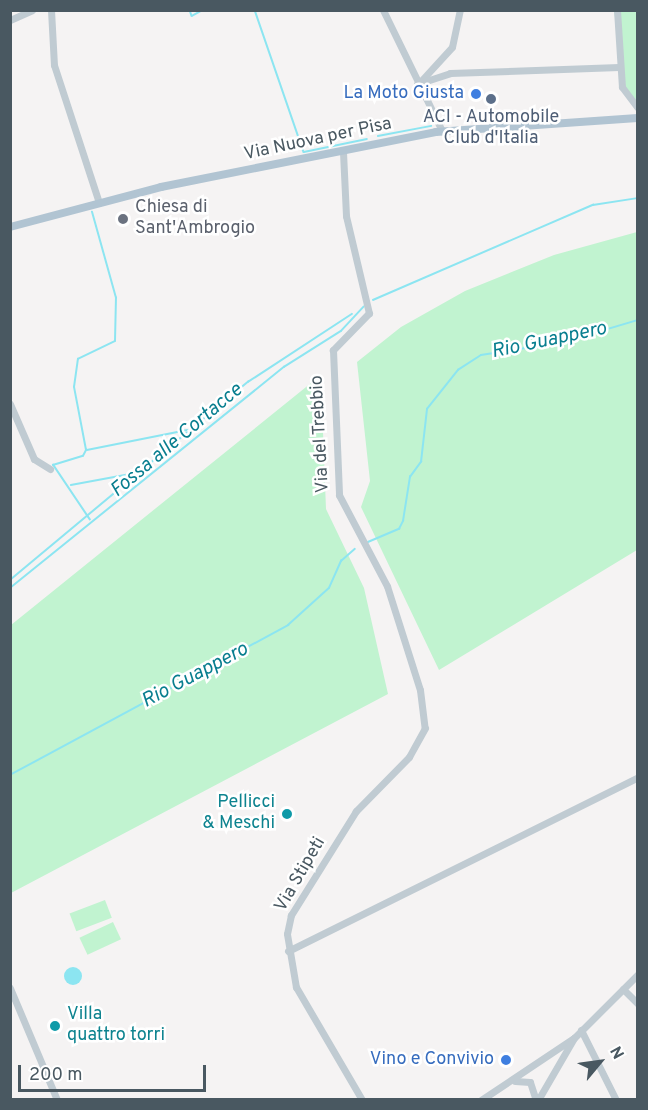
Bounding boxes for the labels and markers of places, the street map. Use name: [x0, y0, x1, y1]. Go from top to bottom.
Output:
place label: La Moto Giusta: [344, 83, 464, 105]
marker: La Moto Giusta: [469, 87, 483, 101]
marker: ACI - Automobile Club d'Italia: [484, 92, 498, 106]
place label: ACI - Automobile Club d'Italia: [422, 108, 560, 150]
place label: Chiesa di Sant'Ambrogio: [135, 198, 255, 240]
marker: Chiesa di Sant'Ambrogio: [116, 212, 130, 226]
place label: Pellicci & Meschi: [203, 793, 275, 836]
marker: Pellicci & Meschi: [280, 807, 294, 821]
place label: Villa quattro torri: [67, 1005, 165, 1048]
marker: Villa quattro torri: [48, 1019, 62, 1033]
place label: Vino e Convivio: [370, 1049, 494, 1071]
marker: Vino e Convivio: [499, 1053, 513, 1067]

